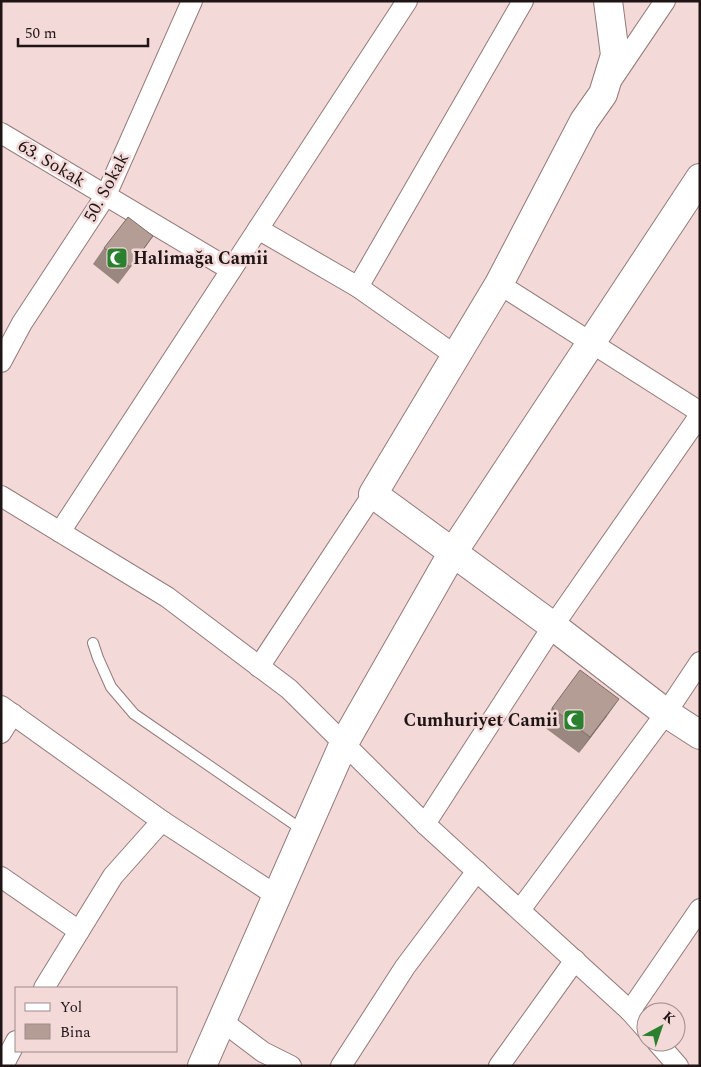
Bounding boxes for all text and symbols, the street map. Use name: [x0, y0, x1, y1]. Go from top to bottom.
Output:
scale bar: [18, 15, 148, 47]
text: 50 m: [25, 22, 57, 45]
street label: 63. Sokak: [13, 132, 91, 194]
street label: 50. Sokak: [77, 148, 136, 227]
place label: Halimağa Camii: [133, 245, 268, 272]
mosque icon: Halimağa Camii: [105, 246, 129, 270]
place label: Cumhuriyet Camii: [404, 707, 558, 734]
mosque icon: Cumhuriyet Camii: [562, 708, 586, 732]
legend: [15, 987, 178, 1052]
text: Yol: [60, 996, 82, 1019]
north arrow: [636, 1002, 686, 1052]
text: K: [658, 1006, 680, 1029]
text: Bina: [60, 1021, 91, 1044]

